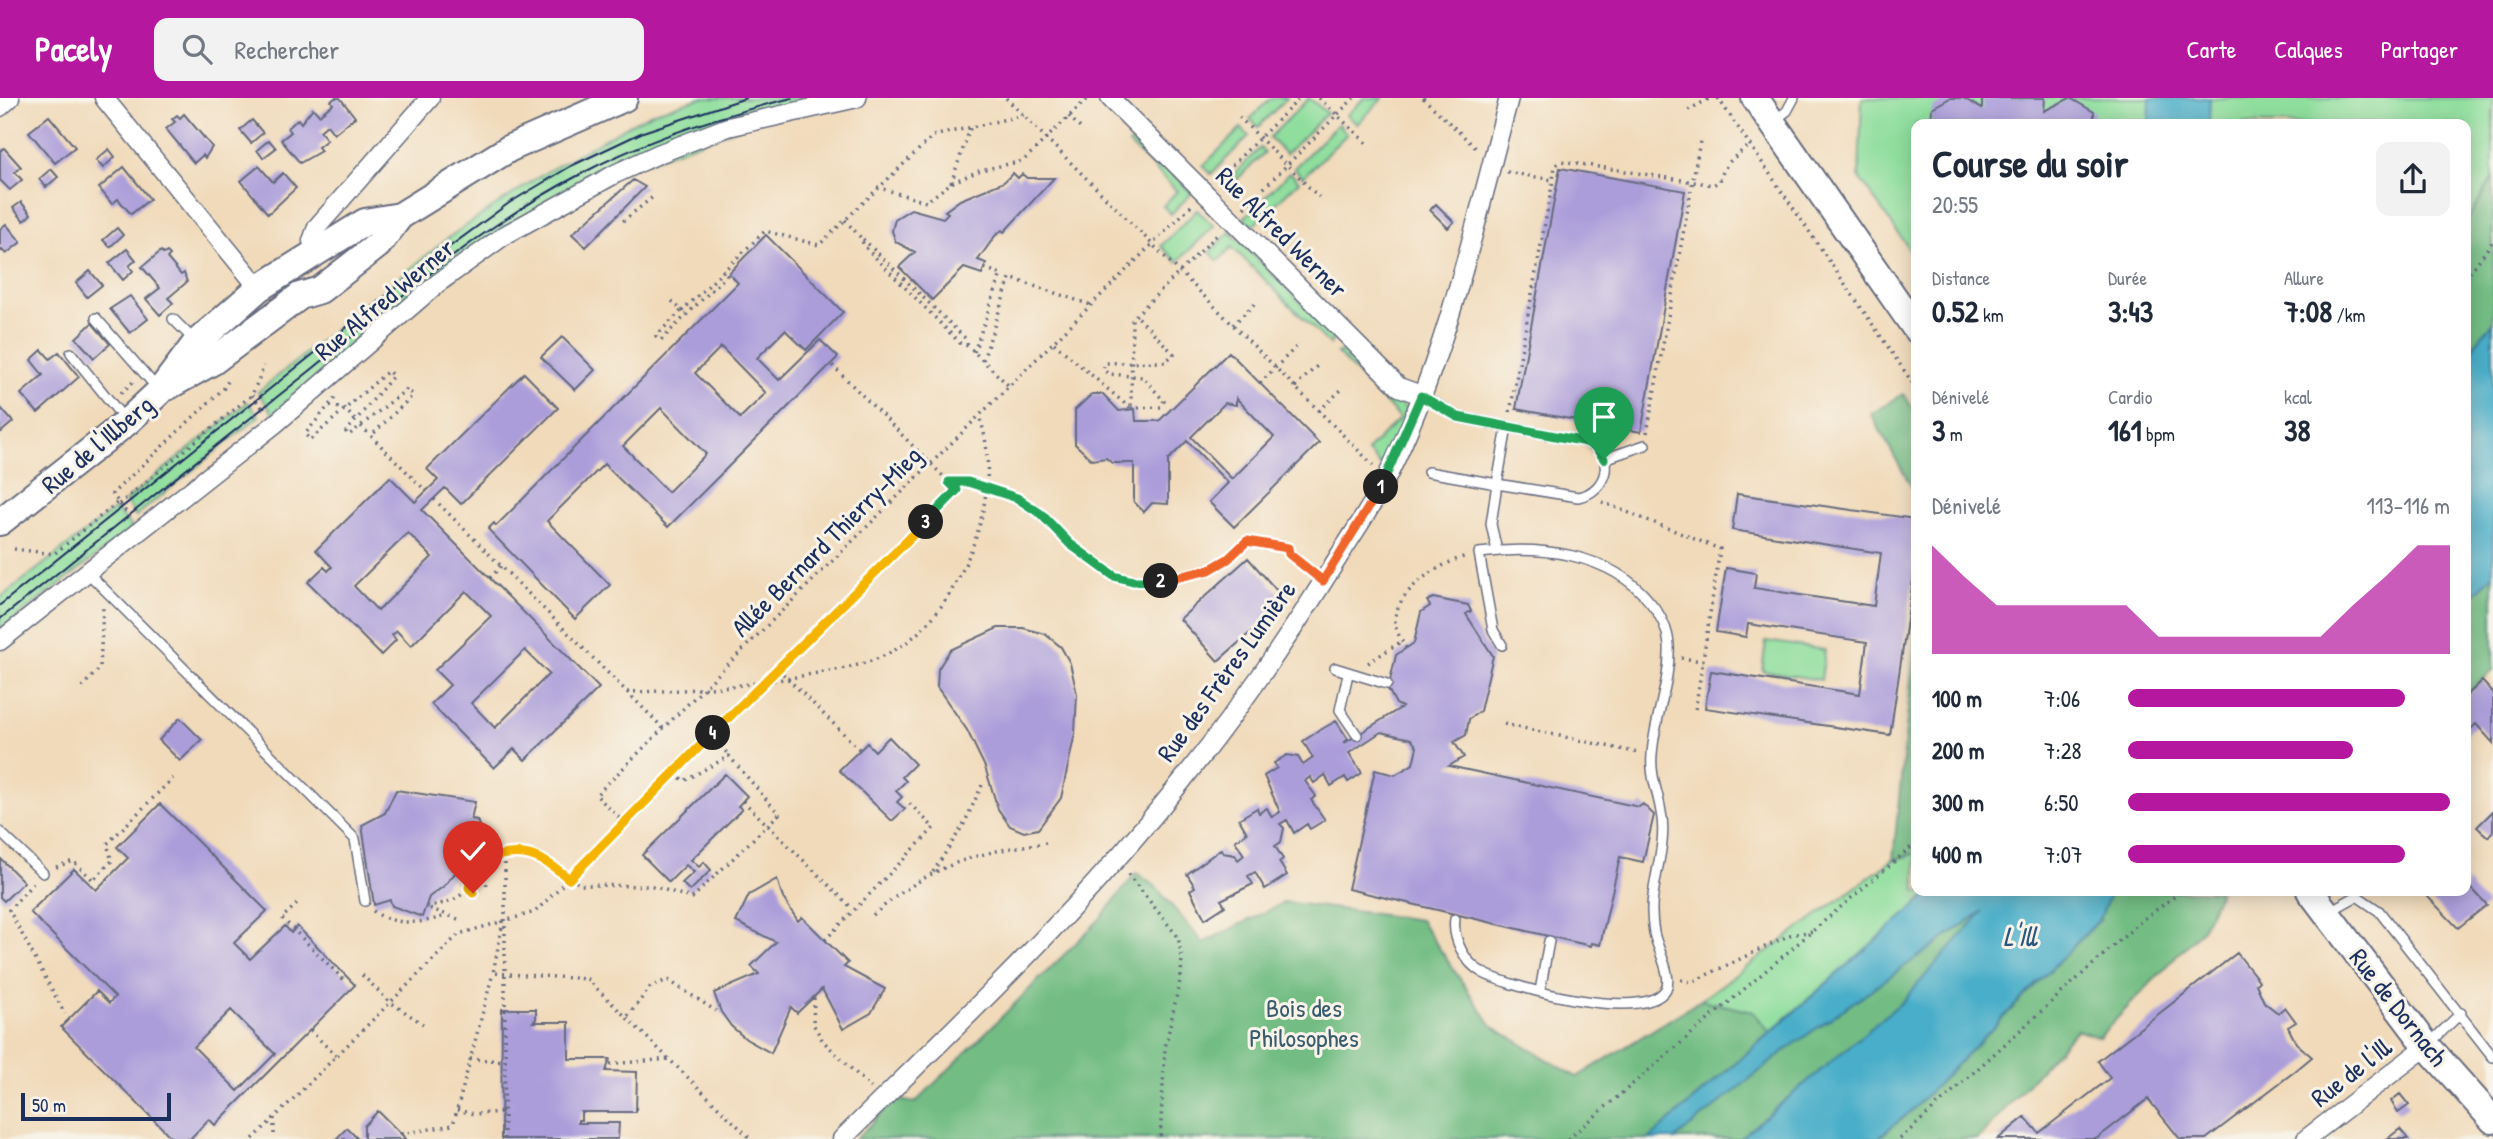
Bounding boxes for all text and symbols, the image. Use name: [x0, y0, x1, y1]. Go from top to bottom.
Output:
search box: [154, 18, 644, 81]
text: Pacely: [35, 27, 112, 71]
icon: search: [178, 30, 216, 68]
text: Rechercher: [234, 32, 339, 67]
text: Carte: [2187, 33, 2236, 65]
text: Calques: [2274, 33, 2343, 65]
text: Partager: [2381, 33, 2458, 65]
text: Course du soir: [1932, 137, 2128, 189]
button: share: [2376, 142, 2450, 216]
street label: Rue Alfred Werner: [1209, 159, 1355, 305]
text: 20:55: [1932, 189, 1978, 220]
street label: Rue Alfred Werner: [307, 230, 461, 368]
text: Distance: [1932, 265, 1990, 291]
text: Durée: [2108, 265, 2147, 291]
text: Allure: [2284, 265, 2324, 291]
text: 0.52: [1932, 291, 1979, 331]
text: 3:43: [2108, 291, 2153, 331]
text: 7:08: [2284, 291, 2332, 331]
text: km: [1979, 302, 2004, 328]
text: /km: [2332, 302, 2365, 328]
text: Dénivelé: [1932, 384, 1989, 410]
text: Cardio: [2108, 384, 2153, 410]
text: kcal: [2284, 384, 2312, 410]
street label: Rue de l'Illberg: [34, 387, 160, 501]
pin: [1574, 387, 1634, 459]
icon: arrive: [1585, 398, 1623, 436]
text: 3: [1932, 410, 1945, 450]
text: 161: [2108, 410, 2142, 450]
text: 38: [2284, 410, 2310, 450]
text: m: [1945, 421, 1963, 447]
text: bpm: [2142, 421, 2175, 447]
street label: Allée Bernard Thierry-Mieg: [723, 438, 929, 644]
pin: 1: [1364, 470, 1398, 504]
text: 1: [1377, 473, 1384, 499]
text: Dénivelé: [1932, 490, 2001, 521]
text: 113–116 m: [2367, 490, 2450, 521]
pin: 3: [908, 504, 944, 540]
text: 3: [921, 508, 930, 534]
pin: 2: [1144, 564, 1178, 598]
text: 2: [1156, 567, 1165, 593]
street label: Rue des Frères Lumière: [1148, 573, 1304, 769]
text: 100 m: [1932, 683, 1982, 714]
text: 7:06: [2044, 683, 2080, 714]
pin: 4: [696, 716, 730, 750]
text: 4: [709, 719, 716, 745]
text: 200 m: [1932, 735, 1984, 766]
text: 7:28: [2044, 735, 2081, 766]
text: 300 m: [1932, 787, 1984, 818]
text: 6:50: [2044, 787, 2079, 818]
pin: [443, 821, 503, 893]
icon: check: [454, 832, 492, 870]
text: 400 m: [1932, 839, 1982, 870]
text: 7:07: [2044, 839, 2082, 870]
water label: L'Ill: [2003, 917, 2039, 955]
street label: Rue de Dornach: [2342, 941, 2456, 1073]
park label: Bois des Philosophes: [1249, 990, 1359, 1055]
street label: Rue de l'Ill: [2303, 1029, 2399, 1115]
scale bar: [21, 1090, 172, 1122]
text: 50 m: [32, 1092, 66, 1118]

